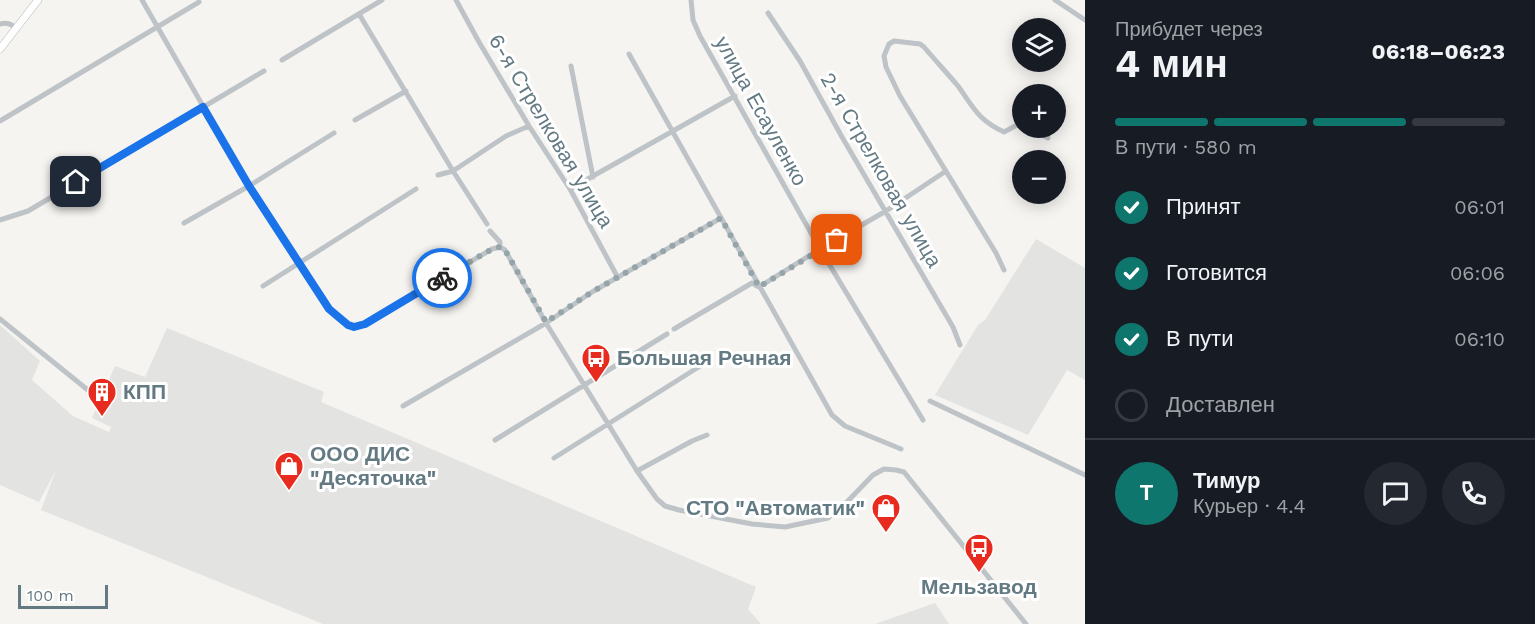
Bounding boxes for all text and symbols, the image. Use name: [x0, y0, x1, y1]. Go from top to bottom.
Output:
text: Прибудет через: [1115, 17, 1263, 41]
map controls: [1012, 18, 1066, 204]
button: layers: [1012, 18, 1066, 72]
street label: 6-я Стрелковая улица: [484, 29, 619, 232]
street label: улица Есауленко: [710, 32, 813, 190]
text: 06:18–06:23: [1372, 39, 1505, 64]
text: 4 мин: [1115, 41, 1228, 86]
street label: 2-я Стрелковая улица: [815, 68, 948, 272]
button: +: [1012, 84, 1066, 138]
text: В пути · 580 m: [1115, 135, 1257, 159]
button: −: [1012, 150, 1066, 204]
pin: [50, 156, 101, 207]
icon: home: [59, 165, 92, 198]
icon: check: [1115, 191, 1148, 224]
text: Принят: [1166, 194, 1240, 219]
text: 06:01: [1454, 195, 1505, 219]
pin: [811, 214, 862, 265]
icon: bag: [820, 223, 853, 256]
courier: [412, 248, 472, 308]
icon: check: [1115, 257, 1148, 290]
text: Готовится: [1166, 260, 1267, 285]
text: 06:06: [1450, 261, 1505, 285]
icon: bike: [426, 262, 459, 295]
icon: check: [1115, 323, 1148, 356]
text: В пути: [1166, 326, 1233, 351]
text: 06:10: [1454, 327, 1505, 351]
bus stop icon: Большая Речная: [580, 342, 612, 384]
place label: Большая Речная: [617, 345, 792, 370]
building icon: КПП: [86, 376, 118, 418]
place label: КПП: [123, 379, 166, 404]
text: Доставлен: [1166, 392, 1275, 417]
place label: ООО ДИС "Десяточка": [310, 441, 436, 490]
shop icon: ООО ДИС "Десяточка": [273, 450, 305, 492]
button: chat: [1364, 462, 1427, 525]
button: phone: [1442, 462, 1505, 525]
text: Тимур: [1193, 468, 1261, 493]
text: Т: [1140, 480, 1153, 505]
shop icon: СТО "Автоматик": [870, 492, 902, 534]
text: Курьер · 4.4: [1193, 494, 1306, 518]
place label: СТО "Автоматик": [686, 495, 865, 520]
bus stop icon: Мельзавод: [963, 532, 995, 574]
place label: Мельзавод: [921, 574, 1037, 599]
scale bar: [18, 582, 108, 610]
text: 100 m: [27, 586, 74, 605]

